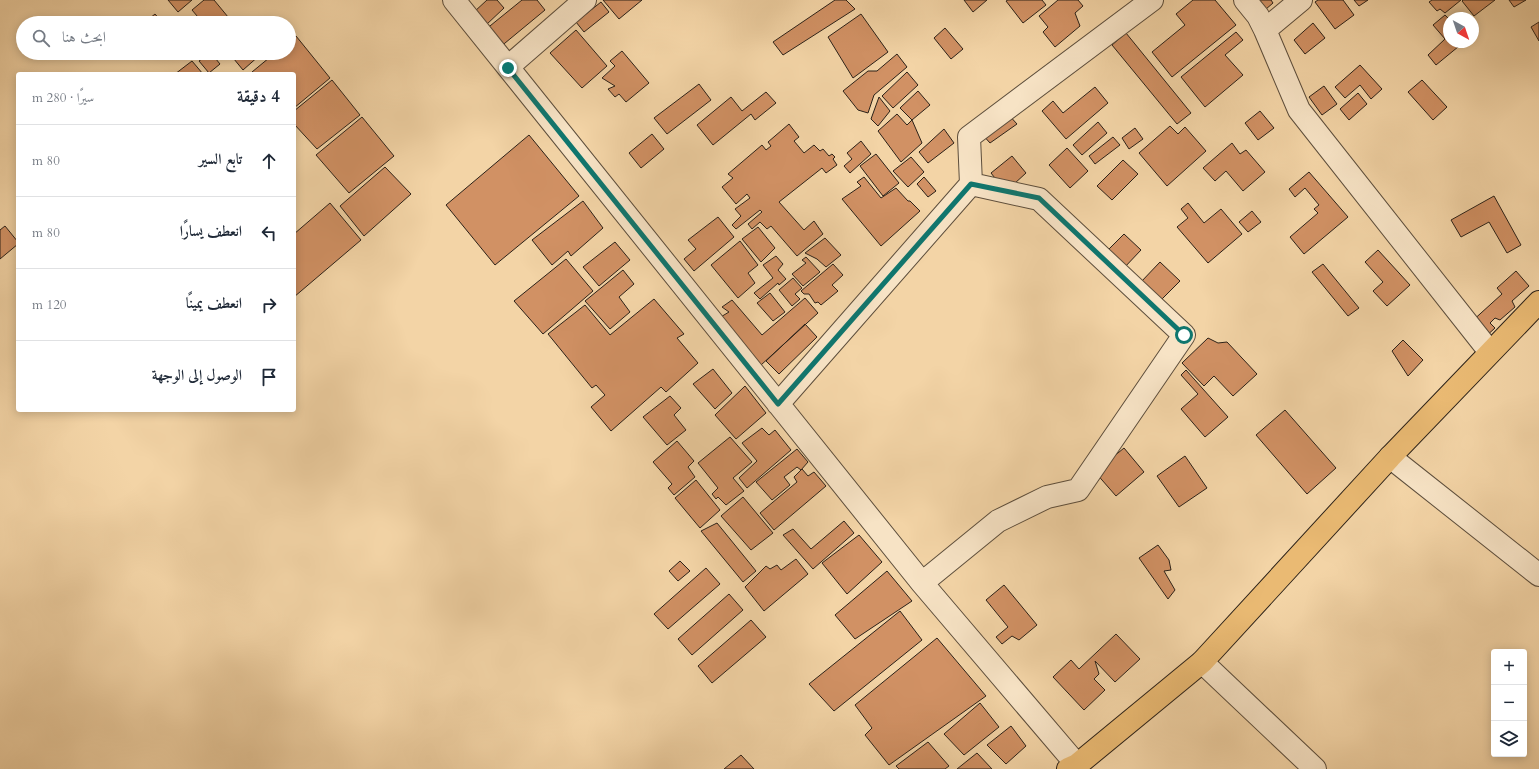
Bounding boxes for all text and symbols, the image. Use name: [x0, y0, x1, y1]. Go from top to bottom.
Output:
north arrow: [1443, 12, 1479, 48]
search box: [16, 16, 296, 60]
icon: search: [30, 27, 52, 49]
text: ابحث هنا: [62, 27, 106, 47]
route end: [499, 59, 517, 77]
text: 4 دقيقة: [237, 85, 280, 108]
text: سيرًا · 280 m: [32, 89, 94, 107]
text: تابع السير: [199, 149, 242, 169]
icon: ahead: [258, 150, 280, 172]
text: 80 m: [32, 152, 60, 170]
text: انعطف يسارًا: [180, 221, 242, 241]
icon: left: [258, 222, 280, 244]
text: 80 m: [32, 224, 60, 242]
text: انعطف يمينًا: [186, 293, 242, 313]
icon: right: [258, 294, 280, 316]
text: 120 m: [32, 296, 66, 314]
route start: [1175, 326, 1193, 344]
text: الوصول إلى الوجهة: [152, 365, 242, 385]
icon: arrive: [258, 366, 280, 388]
map controls: [1491, 649, 1527, 757]
button: +: [1491, 649, 1527, 685]
button: −: [1491, 685, 1527, 721]
button: layers: [1491, 721, 1527, 757]

